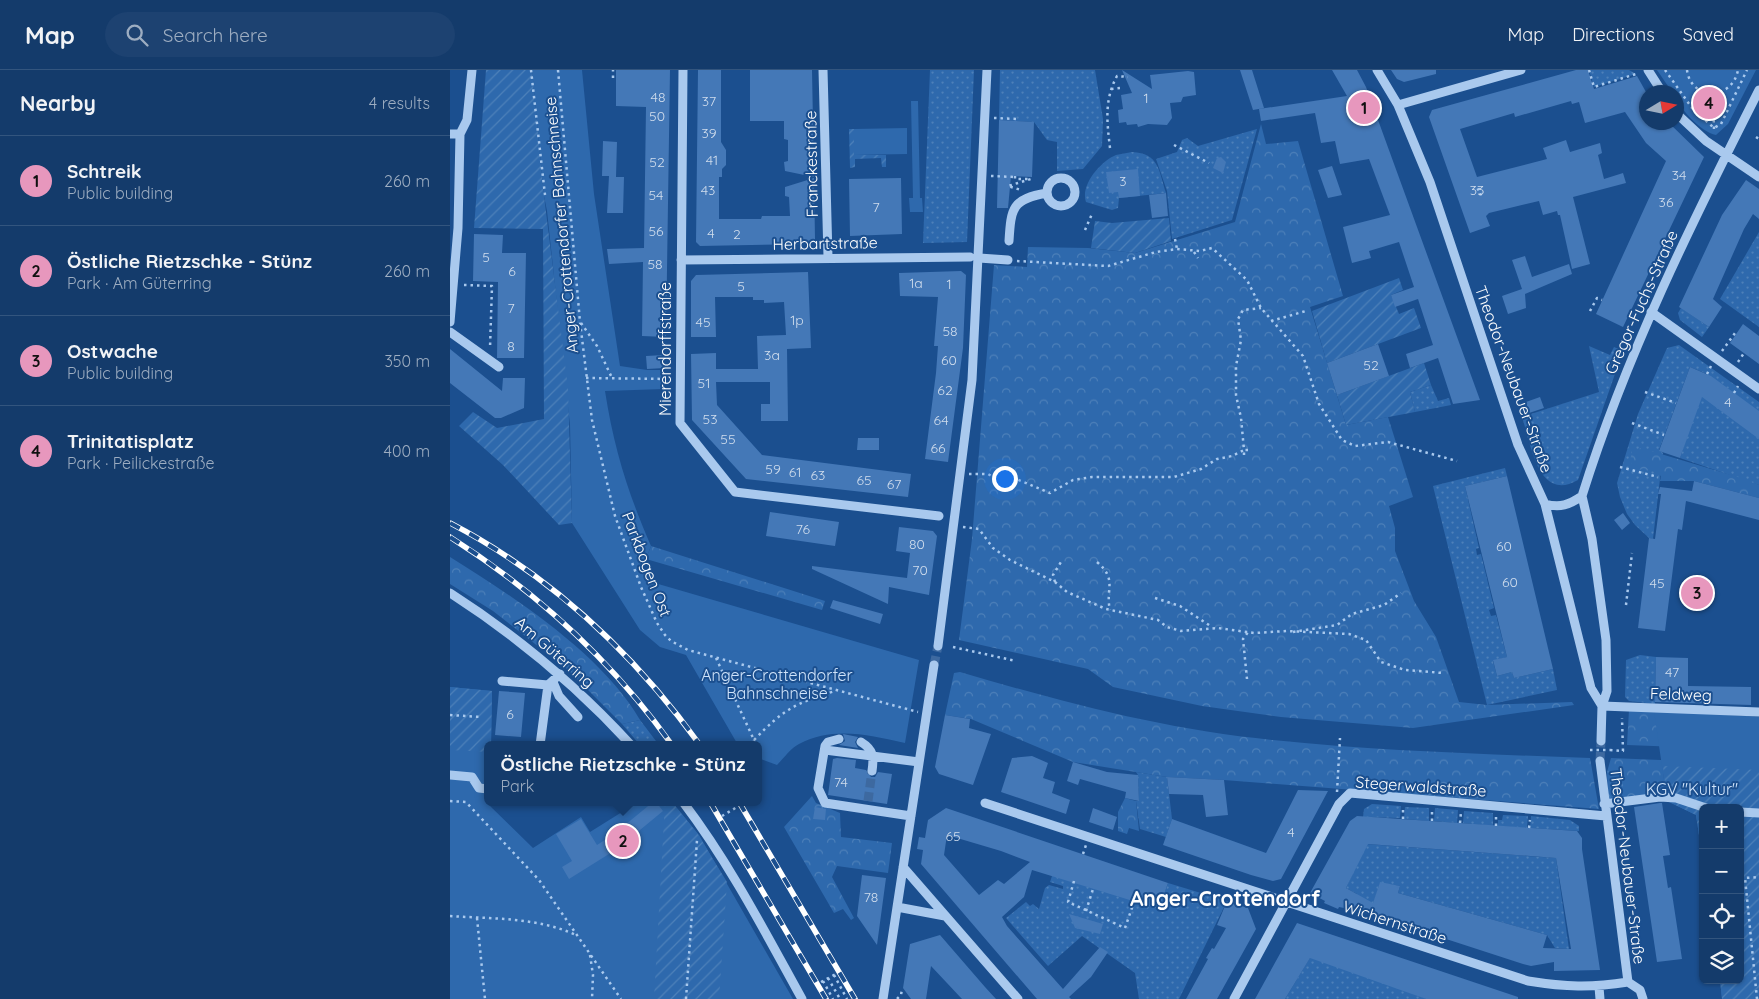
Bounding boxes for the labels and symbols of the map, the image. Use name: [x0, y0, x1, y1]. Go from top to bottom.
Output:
pin: 4: [1693, 84, 1725, 122]
north arrow: [1639, 85, 1684, 130]
house number: 48: [651, 88, 665, 106]
house number: 1: [1143, 89, 1149, 107]
pin: 1: [1348, 89, 1380, 127]
house number: 37: [702, 92, 716, 110]
street label: Anger-Crottendorfer Bahnschneise: [540, 96, 582, 354]
house number: 50: [649, 107, 665, 125]
street label: Franckestraße: [800, 110, 822, 218]
house number: 39: [701, 124, 717, 142]
house number: 41: [706, 151, 718, 169]
house number: 52: [649, 153, 665, 171]
house number: 34: [1672, 166, 1686, 184]
house number: 3: [1119, 172, 1127, 190]
house number: 43: [701, 181, 715, 199]
house number: 33: [1470, 181, 1484, 199]
house number: 54: [648, 186, 664, 204]
house number: 36: [1659, 193, 1674, 211]
house number: 7: [872, 198, 880, 216]
house number: 56: [648, 222, 664, 240]
house number: 4: [707, 224, 715, 242]
house number: 2: [733, 225, 741, 243]
street label: Gregor-Fuchs-Straße: [1600, 227, 1682, 377]
street label: Herbartstraße: [772, 232, 878, 254]
house number: 5: [482, 248, 490, 266]
house number: 58: [647, 255, 663, 273]
house number: 6: [508, 262, 516, 280]
house number: 1a: [909, 274, 923, 292]
house number: 1: [946, 275, 952, 293]
house number: 5: [737, 277, 745, 295]
street label: Mierendorffstraße: [655, 282, 675, 416]
street label: Theodor-Neubauer-Straße: [1471, 283, 1557, 475]
house number: 7: [507, 299, 515, 317]
house number: 1p: [790, 311, 804, 329]
house number: 45: [695, 313, 711, 331]
house number: 58: [942, 322, 958, 340]
house number: 8: [507, 337, 515, 355]
house number: 3a: [764, 346, 780, 364]
house number: 60: [941, 351, 957, 369]
house number: 52: [1363, 356, 1379, 374]
house number: 51: [698, 374, 710, 392]
house number: 62: [937, 381, 953, 399]
house number: 4: [1724, 393, 1732, 411]
house number: 53: [703, 410, 717, 428]
house number: 64: [933, 411, 949, 429]
house number: 55: [720, 430, 736, 448]
house number: 66: [930, 439, 946, 457]
house number: 59: [765, 460, 781, 478]
house number: 61: [789, 463, 801, 481]
house number: 63: [811, 466, 825, 484]
your location: [992, 466, 1018, 492]
house number: 65: [856, 471, 872, 489]
house number: 67: [887, 475, 901, 493]
street label: Parkbogen Ost: [618, 509, 676, 619]
house number: 76: [796, 520, 811, 538]
house number: 80: [909, 535, 925, 553]
house number: 60: [1496, 537, 1512, 555]
house number: 70: [912, 561, 928, 579]
house number: 60: [1502, 573, 1518, 591]
house number: 45: [1649, 574, 1665, 592]
pin: 3: [1681, 574, 1713, 612]
street label: Am Güterring: [511, 612, 599, 692]
house number: 47: [1665, 663, 1679, 681]
park label: Anger-Crottendorfer Bahnschneise: [701, 665, 853, 703]
street label: Feldweg: [1650, 683, 1712, 705]
house number: 6: [506, 705, 514, 723]
street label: Theodor-Neubauer-Straße: [1606, 767, 1650, 965]
street label: Stegerwaldstraße: [1355, 771, 1487, 801]
house number: 74: [834, 773, 848, 791]
park label: KGV "Kultur": [1646, 779, 1738, 799]
pin: 2: [607, 822, 639, 860]
house number: 4: [1287, 823, 1295, 841]
house number: 65: [945, 827, 961, 845]
district label: Anger-Crottendorf: [1130, 885, 1321, 911]
house number: 78: [864, 888, 878, 906]
street label: Wichernstraße: [1341, 896, 1449, 948]

